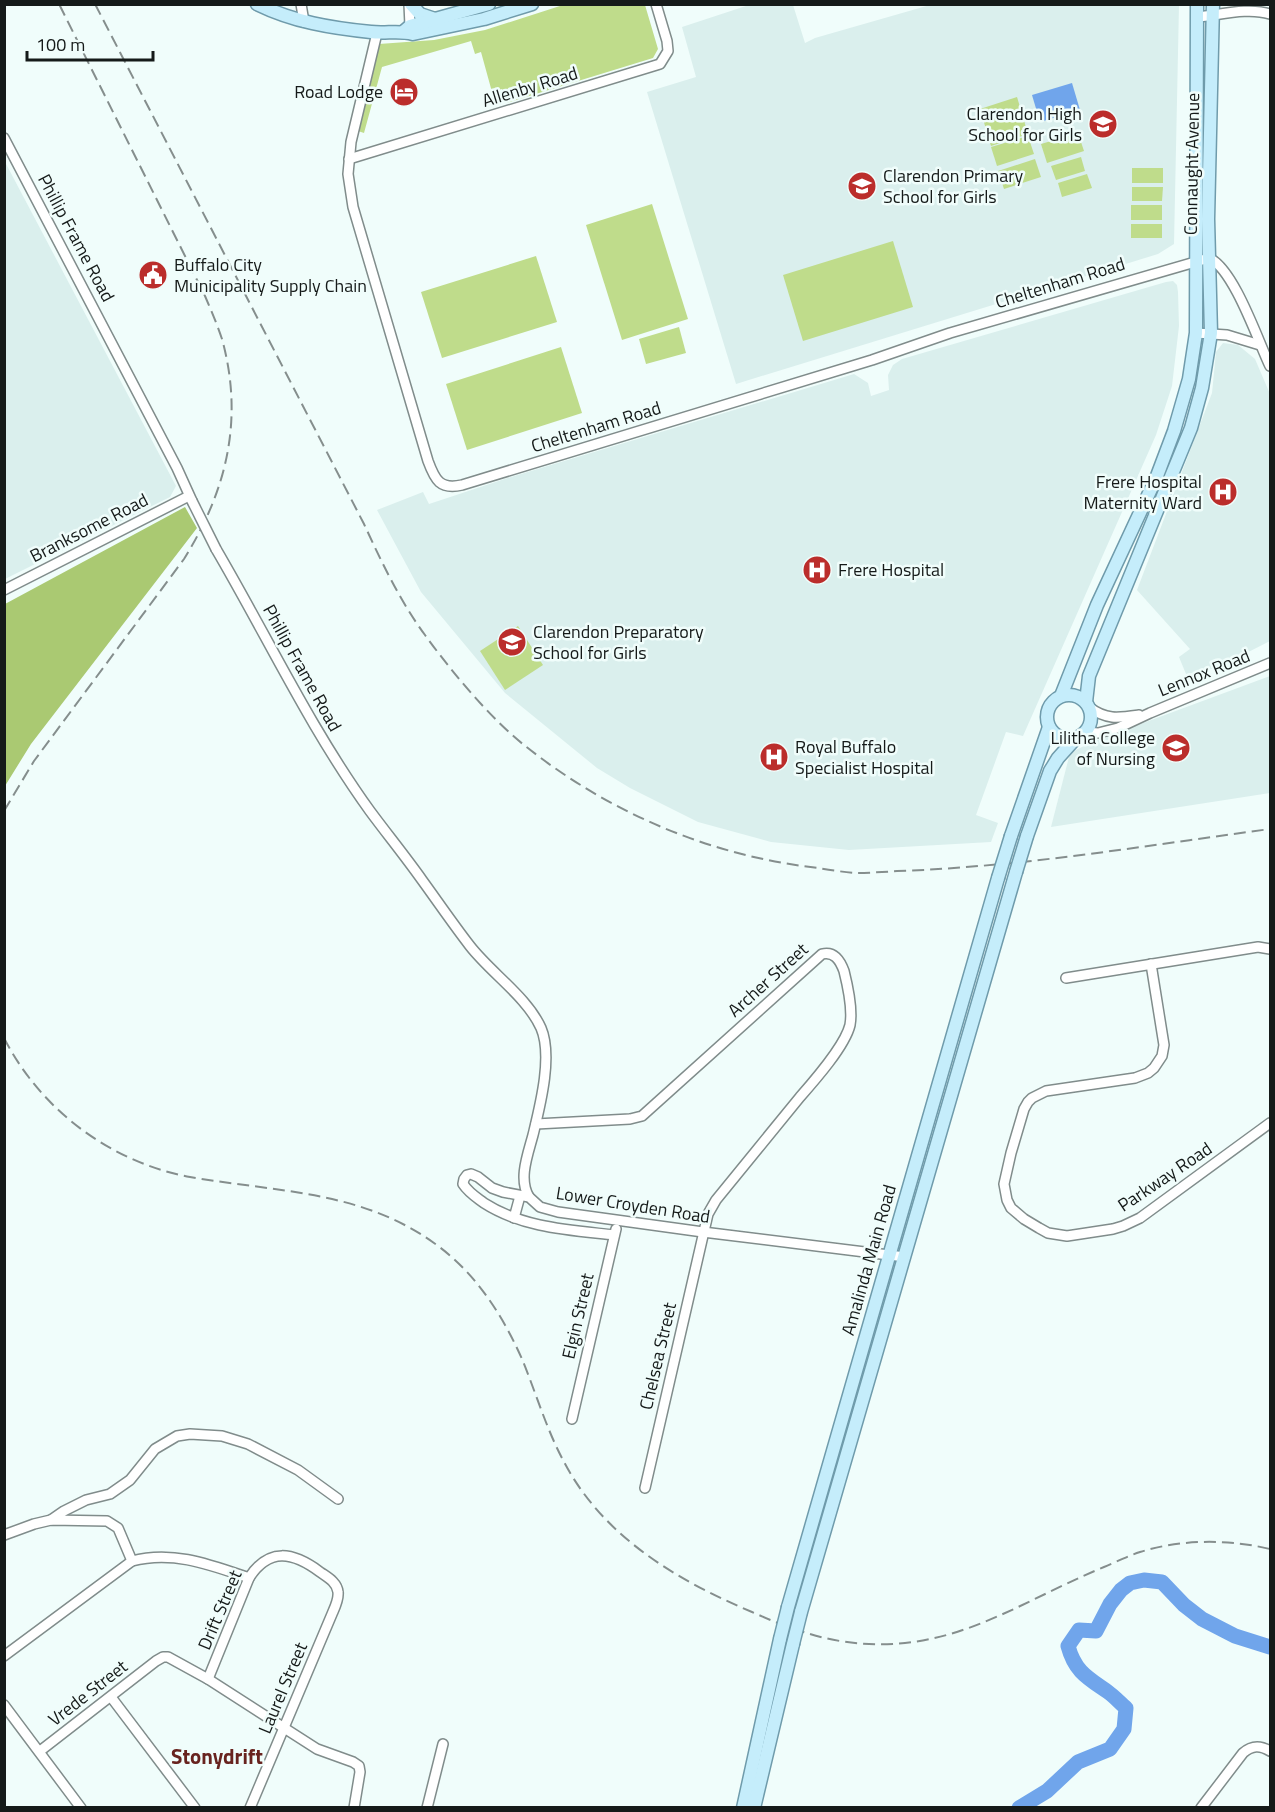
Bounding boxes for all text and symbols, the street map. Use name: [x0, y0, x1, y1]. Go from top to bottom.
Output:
scale bar: [27, 24, 153, 62]
text: 100 m: [36, 31, 85, 58]
street label: Allenby Road: [479, 59, 581, 114]
hotel icon: Road Lodge: [388, 76, 420, 108]
place label: Road Lodge: [294, 78, 383, 105]
street label: Connaught Avenue: [1177, 93, 1206, 235]
place label: Clarendon High School for Girls: [967, 100, 1082, 148]
school or university icon: Clarendon High School for Girls: [1087, 108, 1119, 140]
place label: Clarendon Primary School for Girls: [883, 162, 1024, 210]
street label: Phillip Frame Road: [31, 169, 122, 307]
school or university icon: Clarendon Primary School for Girls: [846, 170, 878, 202]
street label: Cheltenham Road: [992, 250, 1128, 315]
place label: Buffalo City Municipality Supply Chain: [174, 251, 367, 299]
public building icon: Buffalo City Municipality Supply Chain: [137, 259, 169, 291]
street label: Cheltenham Road: [528, 394, 664, 459]
place label: Frere Hospital Maternity Ward: [1083, 468, 1202, 516]
hospital icon: Frere Hospital Maternity Ward: [1207, 476, 1239, 508]
street label: Branksome Road: [25, 486, 153, 569]
hospital icon: Frere Hospital: [801, 554, 833, 586]
place label: Frere Hospital: [838, 556, 944, 583]
street label: Phillip Frame Road: [256, 599, 349, 736]
place label: Clarendon Preparatory School for Girls: [533, 618, 704, 666]
school or university icon: Clarendon Preparatory School for Girls: [496, 626, 528, 658]
street label: Lennox Road: [1154, 642, 1254, 703]
place label: Lilitha College of Nursing: [1051, 724, 1155, 772]
school or university icon: Lilitha College of Nursing: [1160, 732, 1192, 764]
place label: Royal Buffalo Specialist Hospital: [795, 733, 934, 781]
hospital icon: Royal Buffalo Specialist Hospital: [758, 741, 790, 773]
street label: Archer Street: [721, 936, 814, 1023]
street label: Parkway Road: [1112, 1135, 1217, 1218]
street label: Lower Croyden Road: [554, 1179, 712, 1230]
street label: Amalinda Main Road: [834, 1181, 903, 1338]
street label: Elgin Street: [555, 1270, 601, 1361]
street label: Chelsea Street: [632, 1299, 683, 1412]
street label: Drift Street: [191, 1565, 249, 1654]
street label: Laurel Street: [251, 1637, 314, 1738]
street label: Vrede Street: [42, 1653, 134, 1732]
district label: Stonydrift: [171, 1740, 263, 1772]

